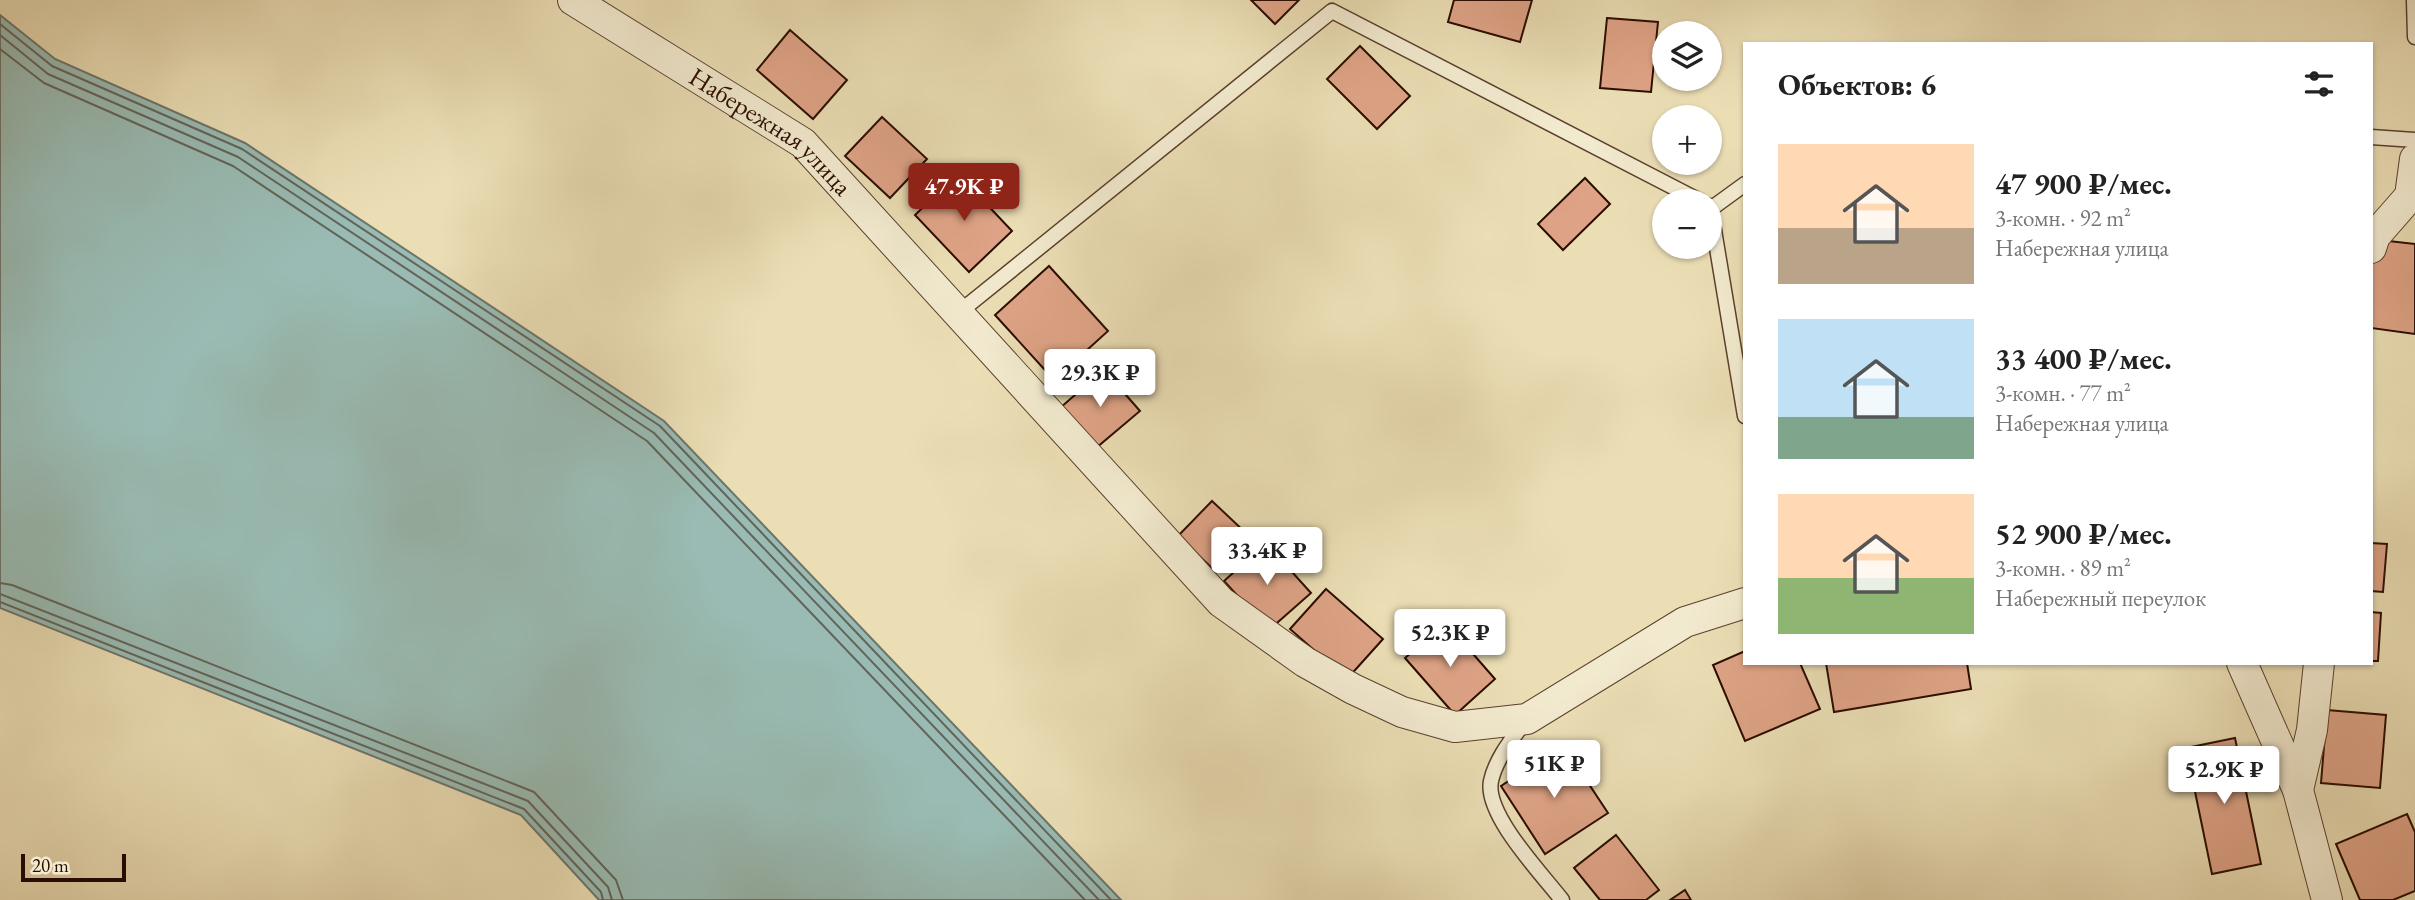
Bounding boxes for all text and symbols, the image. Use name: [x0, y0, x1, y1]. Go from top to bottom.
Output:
map controls: [1652, 21, 1722, 259]
button: layers: [1652, 21, 1722, 91]
street label: Набережная улица: [683, 59, 860, 203]
text: Объектов: 6: [1778, 65, 1936, 104]
icon: filters: [2300, 65, 2338, 103]
button: +: [1652, 105, 1722, 175]
pin: 47.9K ₽: [899, 164, 1029, 223]
text: 47 900 ₽/мес.: [1995, 164, 2172, 203]
text: 47.9K ₽: [924, 171, 1004, 201]
icon: home: [1834, 172, 1918, 256]
button: −: [1652, 189, 1722, 259]
text: 3-комн. · 92 m²: [1995, 203, 2131, 233]
text: Набережная улица: [1995, 233, 2169, 263]
text: 33 400 ₽/мес.: [1995, 339, 2172, 378]
icon: home: [1834, 347, 1918, 431]
pin: 29.3K ₽: [1035, 350, 1165, 409]
text: 29.3K ₽: [1060, 357, 1140, 387]
text: 3-комн. · 77 m²: [1995, 378, 2131, 408]
text: Набережная улица: [1995, 408, 2169, 438]
text: 52 900 ₽/мес.: [1995, 514, 2172, 553]
icon: home: [1834, 522, 1918, 606]
pin: 33.4K ₽: [1202, 528, 1332, 587]
text: 33.4K ₽: [1227, 535, 1307, 565]
text: 3-комн. · 89 m²: [1995, 553, 2131, 583]
text: Набережный переулок: [1995, 583, 2206, 613]
pin: 52.3K ₽: [1385, 610, 1515, 669]
text: 52.3K ₽: [1410, 617, 1490, 647]
pin: 51K ₽: [1505, 740, 1603, 800]
pin: 52.9K ₽: [2159, 746, 2289, 806]
text: 51K ₽: [1523, 748, 1585, 778]
text: 52.9K ₽: [2184, 754, 2264, 784]
scale bar: [21, 851, 126, 883]
text: 20 m: [32, 853, 69, 878]

